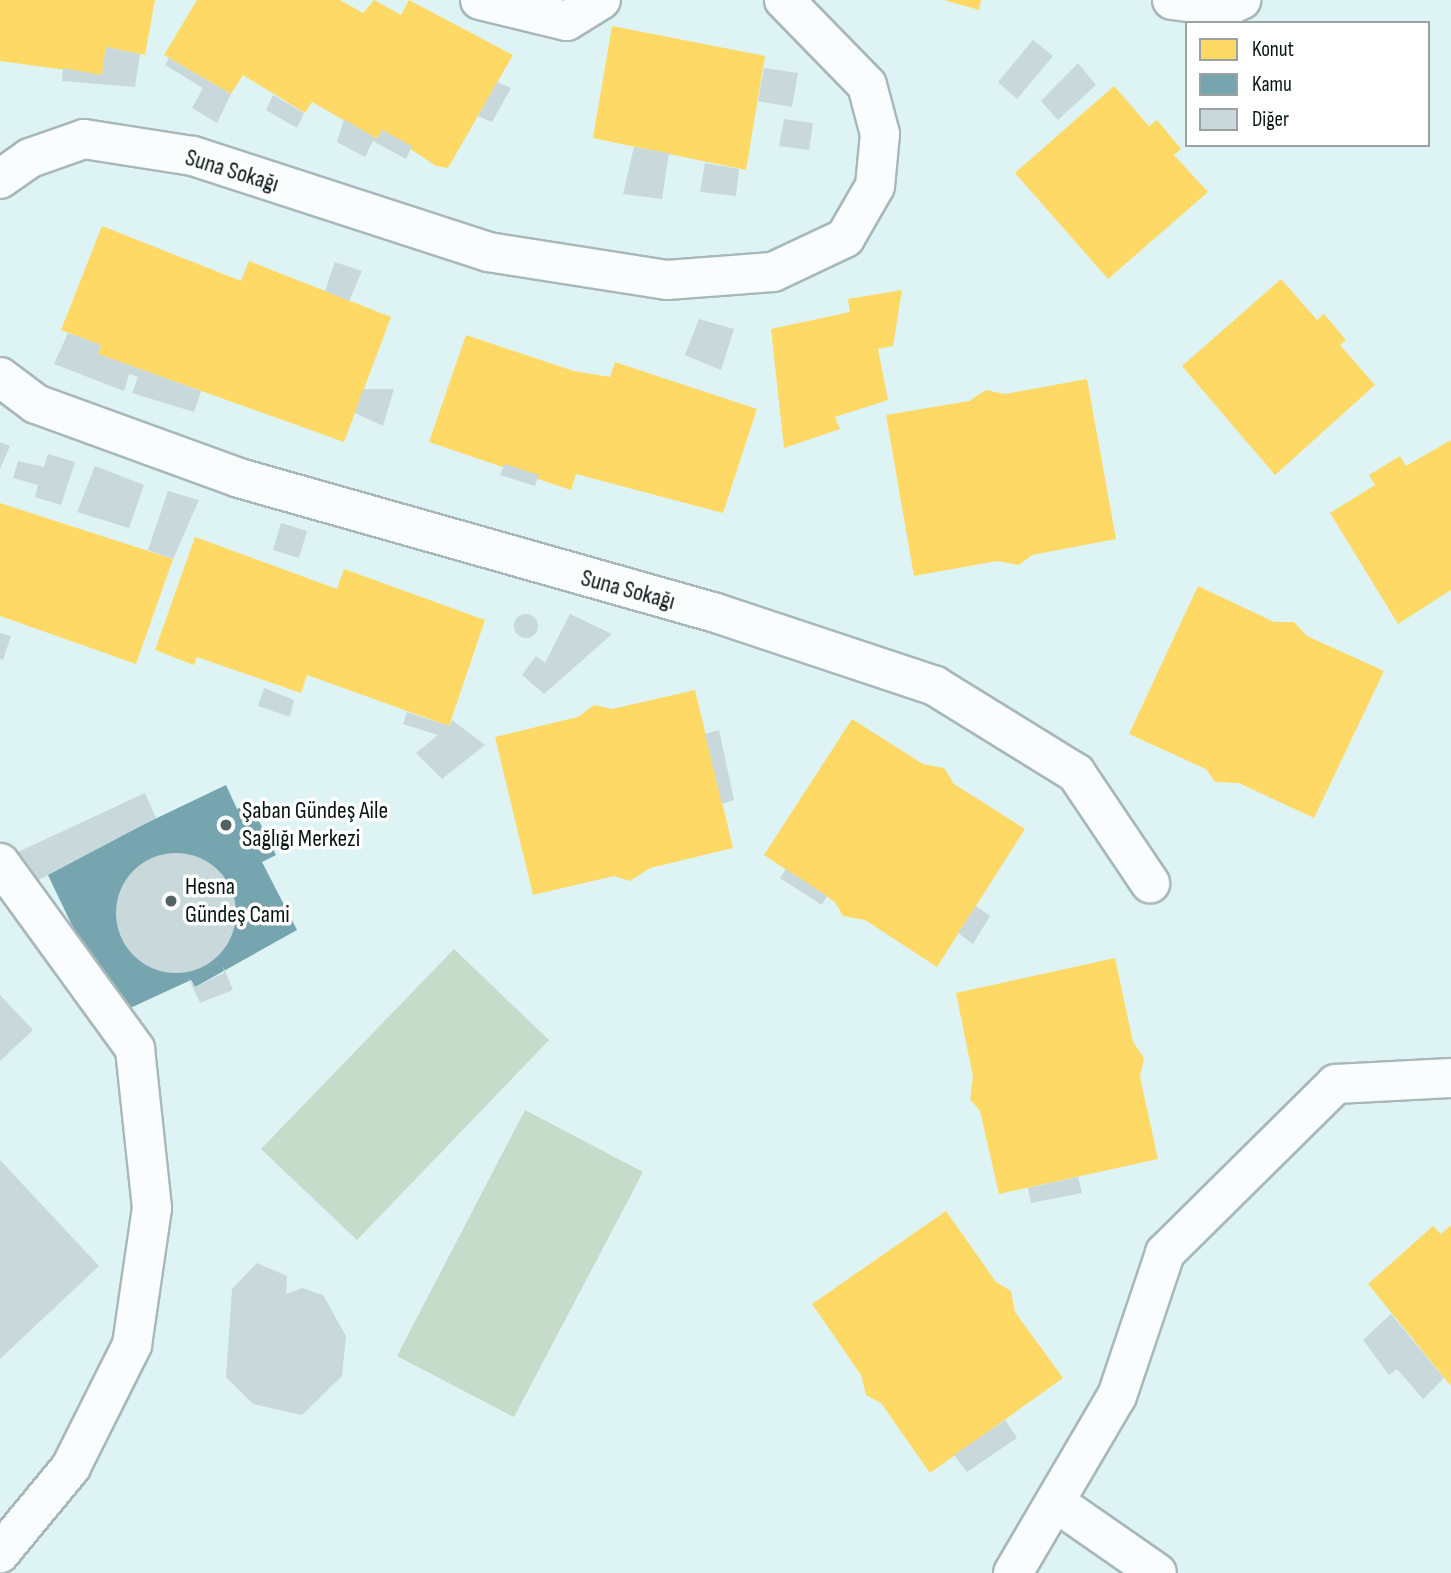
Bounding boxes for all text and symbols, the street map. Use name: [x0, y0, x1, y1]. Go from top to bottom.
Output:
legend: [1185, 21, 1430, 147]
text: Konut: [1252, 37, 1294, 62]
text: Kamu: [1252, 72, 1292, 97]
text: Diğer: [1252, 107, 1289, 132]
street label: Suna Sokağı: [182, 143, 282, 199]
street label: Suna Sokağı: [578, 564, 678, 616]
place label: Şaban Gündeş Aile Sağlığı Merkezi: [242, 797, 388, 853]
marker: Şaban Gündeş Aile Sağlığı Merkezi: [216, 815, 236, 835]
place label: Hesna Gündeş Cami: [185, 873, 290, 929]
marker: Hesna Gündeş Cami: [163, 893, 179, 909]

